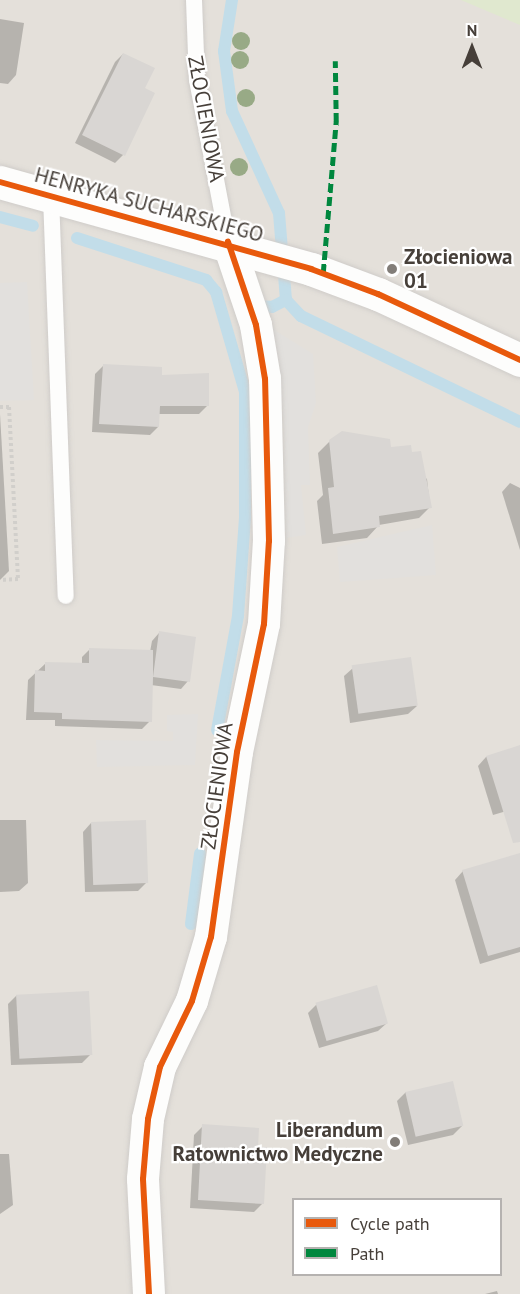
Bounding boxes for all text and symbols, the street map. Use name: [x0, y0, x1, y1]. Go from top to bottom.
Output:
north arrow: [442, 18, 502, 78]
text: N: [467, 20, 477, 40]
street label: ZŁOCIENIOWA: [182, 54, 230, 184]
street label: HENRYKA SUCHARSKIEGO: [31, 162, 267, 248]
place label: Złocieniowa 01: [404, 244, 512, 294]
marker: Złocieniowa 01: [385, 262, 399, 276]
street label: ZŁOCIENIOWA: [196, 721, 238, 851]
place label: Liberandum Ratownictwo Medyczne: [172, 1117, 383, 1167]
marker: Liberandum Ratownictwo Medyczne: [388, 1135, 402, 1149]
legend: [292, 1198, 502, 1276]
text: Cycle path: [350, 1212, 430, 1235]
text: Path: [350, 1242, 384, 1265]

